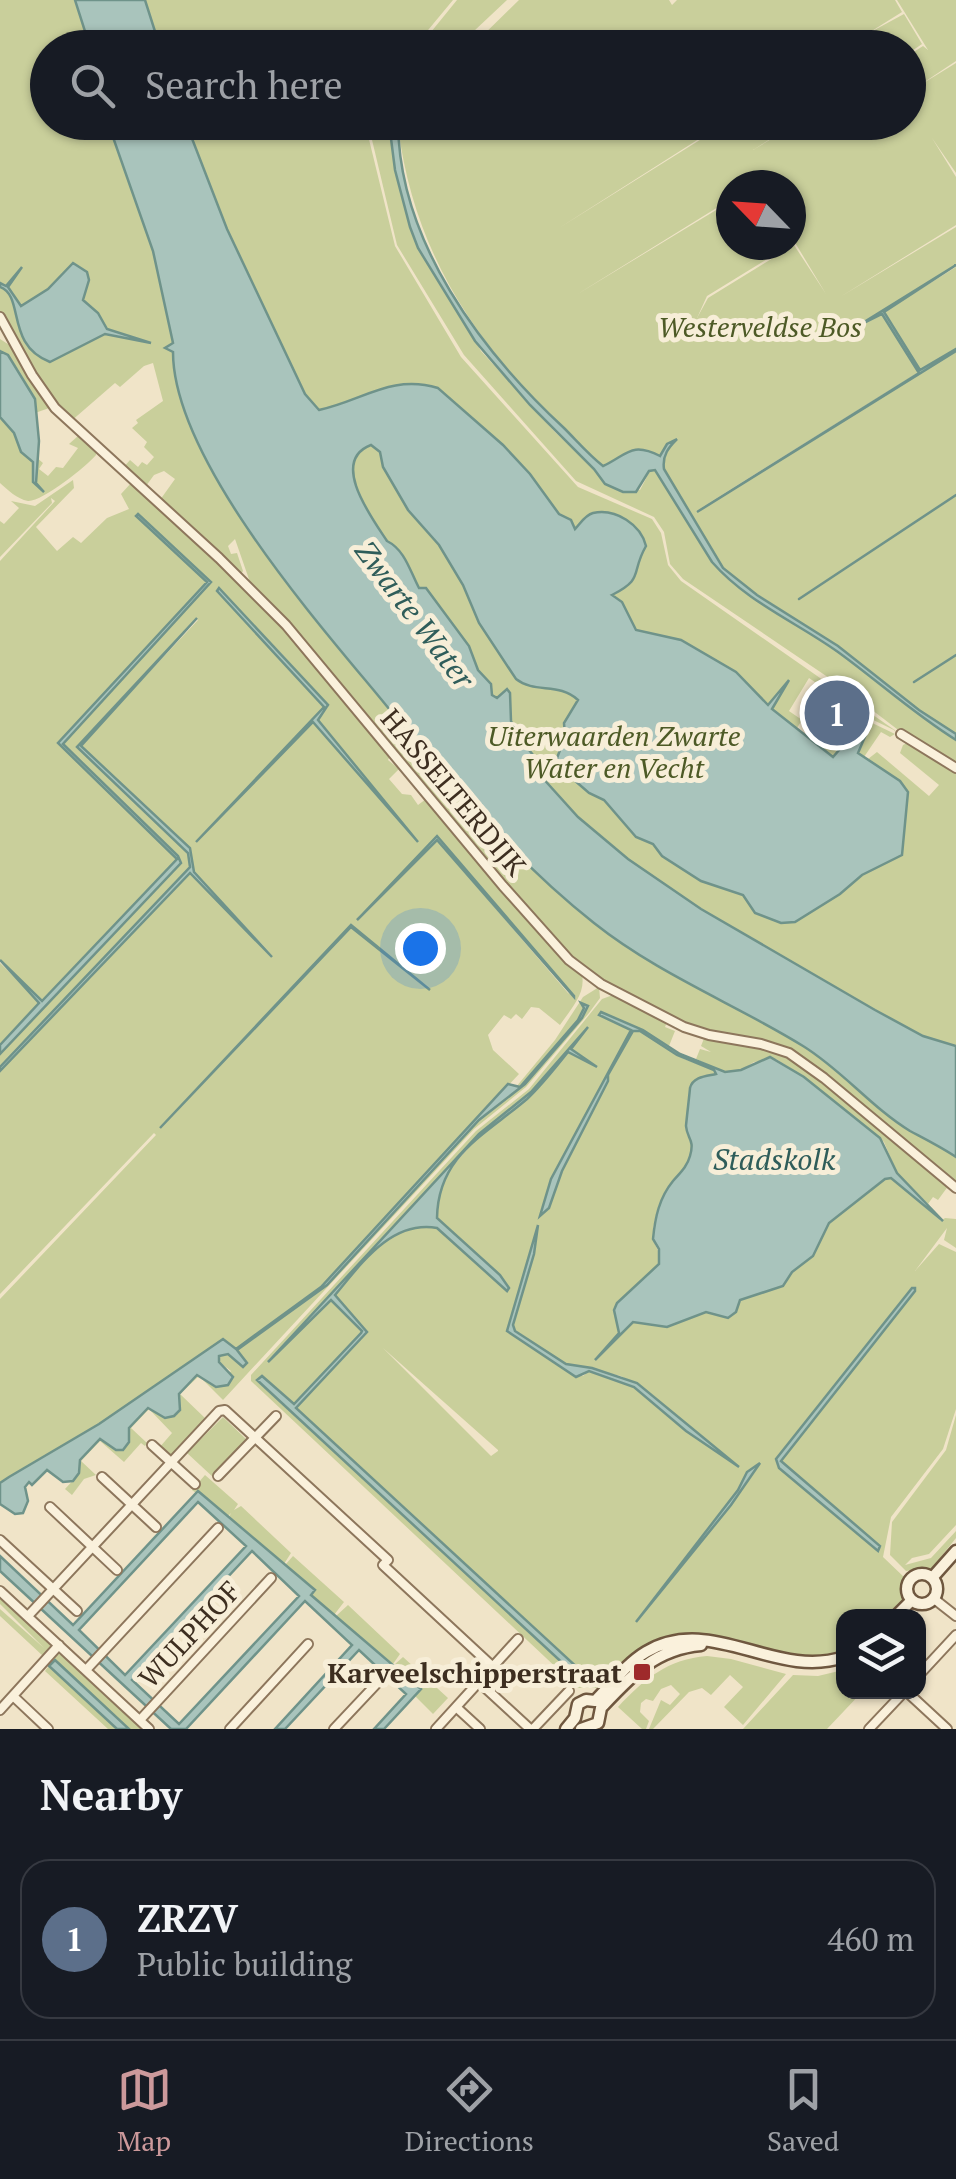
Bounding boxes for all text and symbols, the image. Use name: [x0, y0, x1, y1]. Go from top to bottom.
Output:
search box: [30, 30, 926, 140]
icon: search: [65, 58, 120, 113]
text: Search here: [145, 60, 343, 110]
north arrow: [716, 170, 806, 260]
park label: Westerveldse Bos: [658, 308, 862, 345]
water label: Zwarte Water: [346, 532, 485, 697]
pin: 1: [804, 676, 870, 750]
street label: HASSELTERDIJK: [373, 701, 535, 884]
park label: Uiterwaarden Zwarte Water en Vecht: [488, 717, 741, 786]
your location: [395, 923, 446, 974]
water label: Stadskolk: [713, 1139, 836, 1179]
street label: WULPHOF: [130, 1573, 248, 1695]
map controls: [836, 1609, 926, 1699]
button: layers: [836, 1609, 926, 1699]
place label: Karveelschipperstraat: [327, 1654, 622, 1691]
marker: Karveelschipperstraat: [631, 1661, 653, 1683]
text: Nearby: [40, 1766, 182, 1822]
text: ZRZV: [137, 1893, 238, 1943]
text: 1: [65, 1918, 84, 1960]
text: 460 m: [827, 1918, 914, 1960]
text: Public building: [137, 1943, 352, 1985]
tab: Map: [117, 2062, 172, 2159]
tab: Directions: [405, 2062, 534, 2159]
tab: Saved: [767, 2062, 839, 2159]

